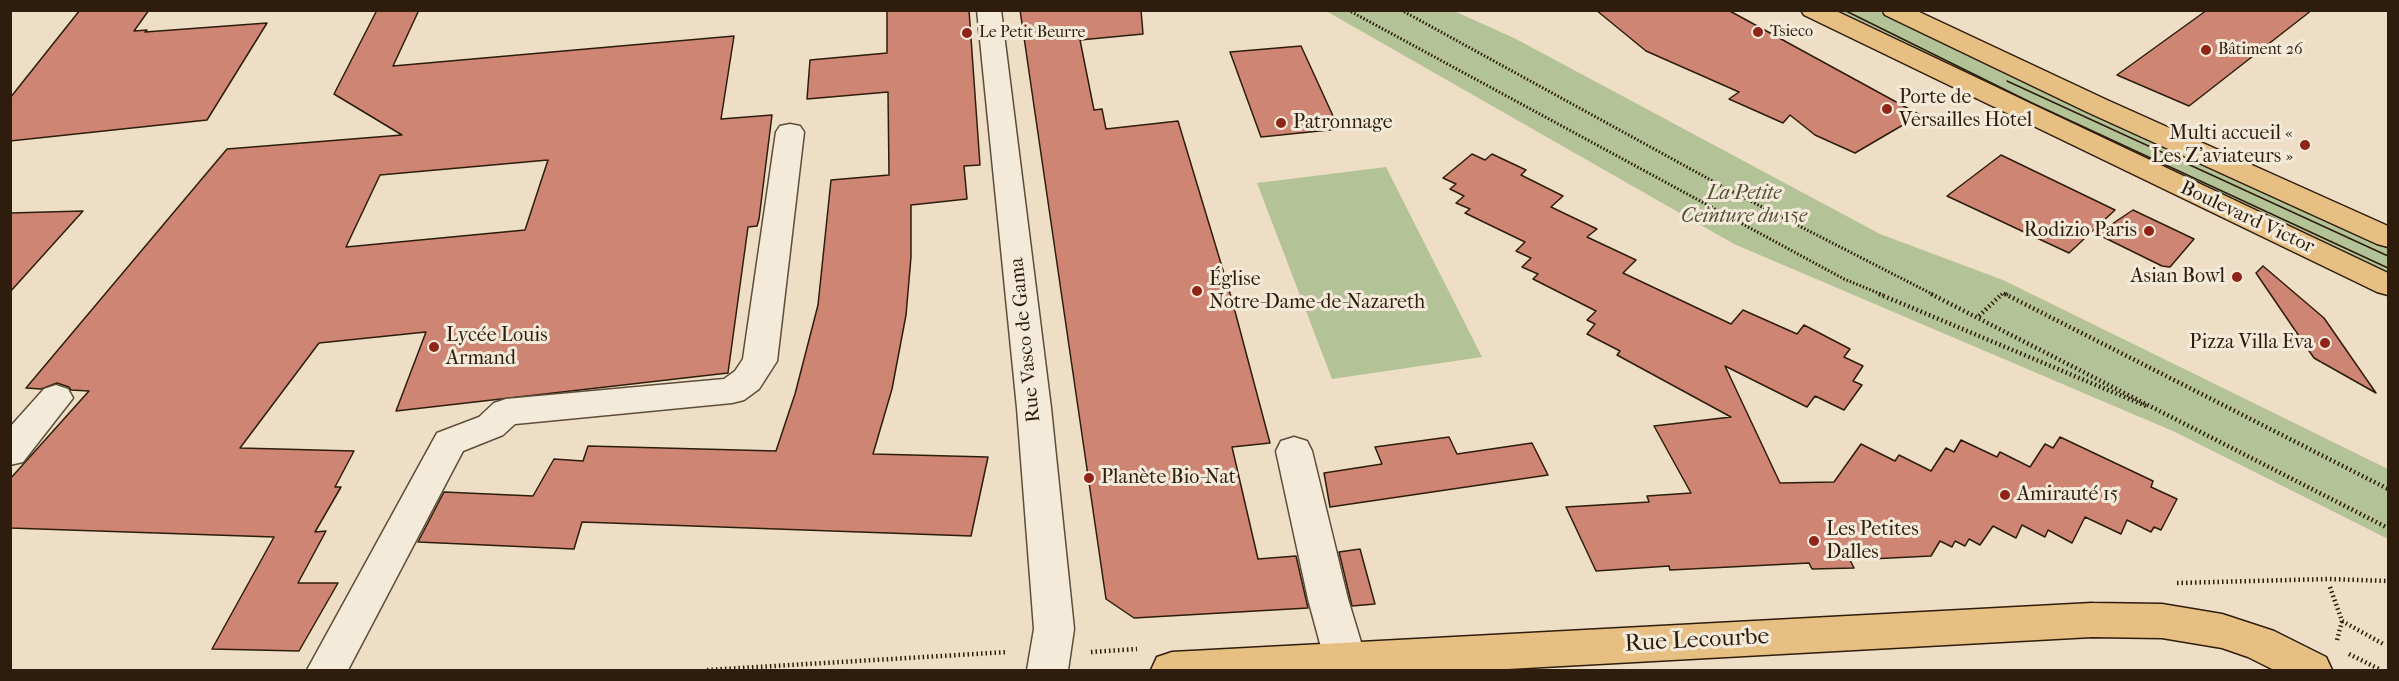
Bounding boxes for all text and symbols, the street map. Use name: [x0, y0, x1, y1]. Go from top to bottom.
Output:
place label: Tsieco: [1770, 22, 1813, 42]
place label: Le Petit Beurre: [979, 23, 1086, 43]
marker: Tsieco: [1751, 25, 1765, 39]
marker: Le Petit Beurre: [960, 26, 974, 40]
place label: Bâtiment 26: [2218, 40, 2303, 60]
marker: Bâtiment 26: [2199, 43, 2213, 57]
place label: Porte de Versailles Hotel: [1899, 86, 2032, 133]
marker: Porte de Versailles Hotel: [1880, 102, 1894, 116]
place label: Patronnage: [1293, 111, 1393, 135]
marker: Patronnage: [1274, 116, 1288, 130]
place label: Multi accueil « Les Z’aviateurs »: [2152, 122, 2293, 169]
marker: Multi accueil « Les Z’aviateurs »: [2298, 138, 2312, 152]
street label: Boulevard Victor: [2176, 176, 2318, 260]
park label: La Petite Ceinture du 15e: [1681, 182, 1807, 229]
place label: Rodizio Paris: [2024, 219, 2137, 243]
marker: Rodizio Paris: [2142, 224, 2156, 238]
street label: Rue Vasco de Gama: [1005, 256, 1047, 424]
place label: Asian Bowl: [2131, 265, 2225, 289]
place label: Église Notre-Dame-de-Nazareth: [1209, 268, 1425, 315]
marker: Asian Bowl: [2230, 270, 2244, 284]
marker: Église Notre-Dame-de-Nazareth: [1190, 284, 1204, 298]
place label: Lycée Louis Armand: [446, 324, 548, 371]
place label: Pizza Villa Eva: [2189, 331, 2313, 355]
marker: Pizza Villa Eva: [2318, 336, 2332, 350]
marker: Lycée Louis Armand: [427, 340, 441, 354]
place label: Planète Bio-Nat: [1101, 466, 1236, 490]
marker: Planète Bio-Nat: [1082, 471, 1096, 485]
place label: Amirauté 15: [2017, 483, 2118, 507]
marker: Amirauté 15: [1998, 488, 2012, 502]
place label: Les Petites Dalles: [1826, 518, 1919, 565]
marker: Les Petites Dalles: [1807, 534, 1821, 548]
street label: Rue Lecourbe: [1624, 623, 1770, 659]

